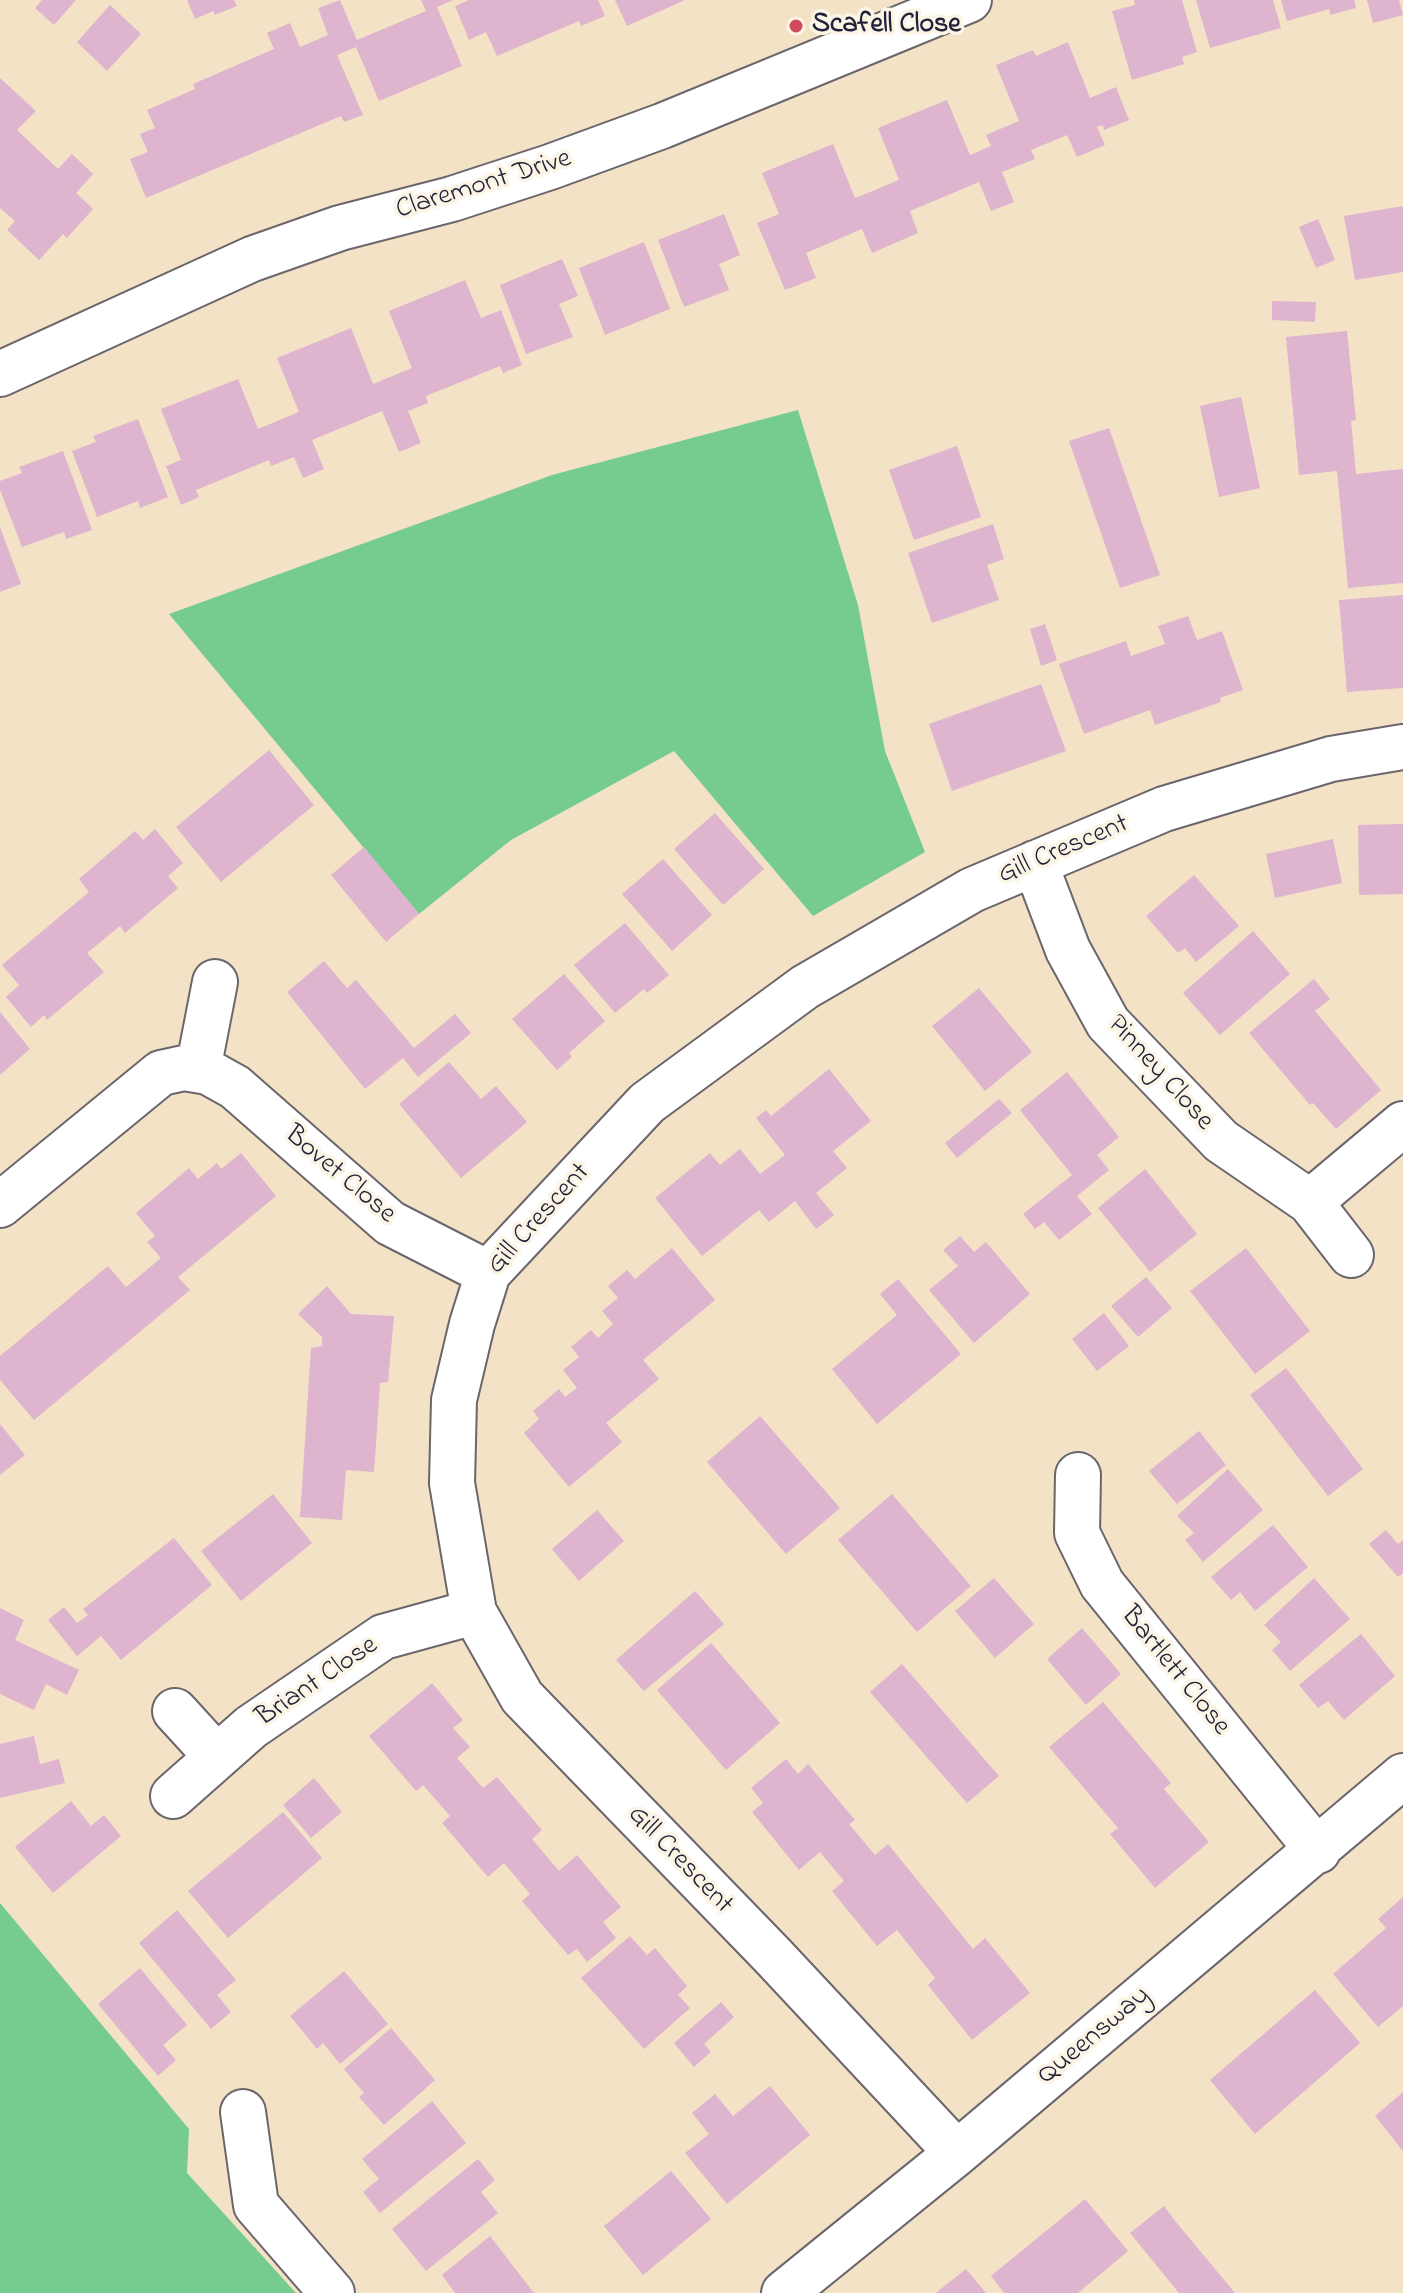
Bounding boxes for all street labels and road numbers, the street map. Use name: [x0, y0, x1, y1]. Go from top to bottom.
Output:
street label: Claremont Drive: [392, 143, 576, 229]
street label: Gill Crescent: [994, 809, 1134, 893]
street label: Pinney Close: [1098, 1009, 1220, 1139]
street label: Bovet Close: [276, 1120, 402, 1232]
street label: Gill Crescent: [481, 1157, 599, 1283]
street label: Bartlett Close: [1112, 1601, 1236, 1743]
street label: Briant Close: [251, 1630, 385, 1736]
street label: Gill Crescent: [619, 1800, 739, 1922]
street label: Queensway: [1032, 1980, 1158, 2094]

